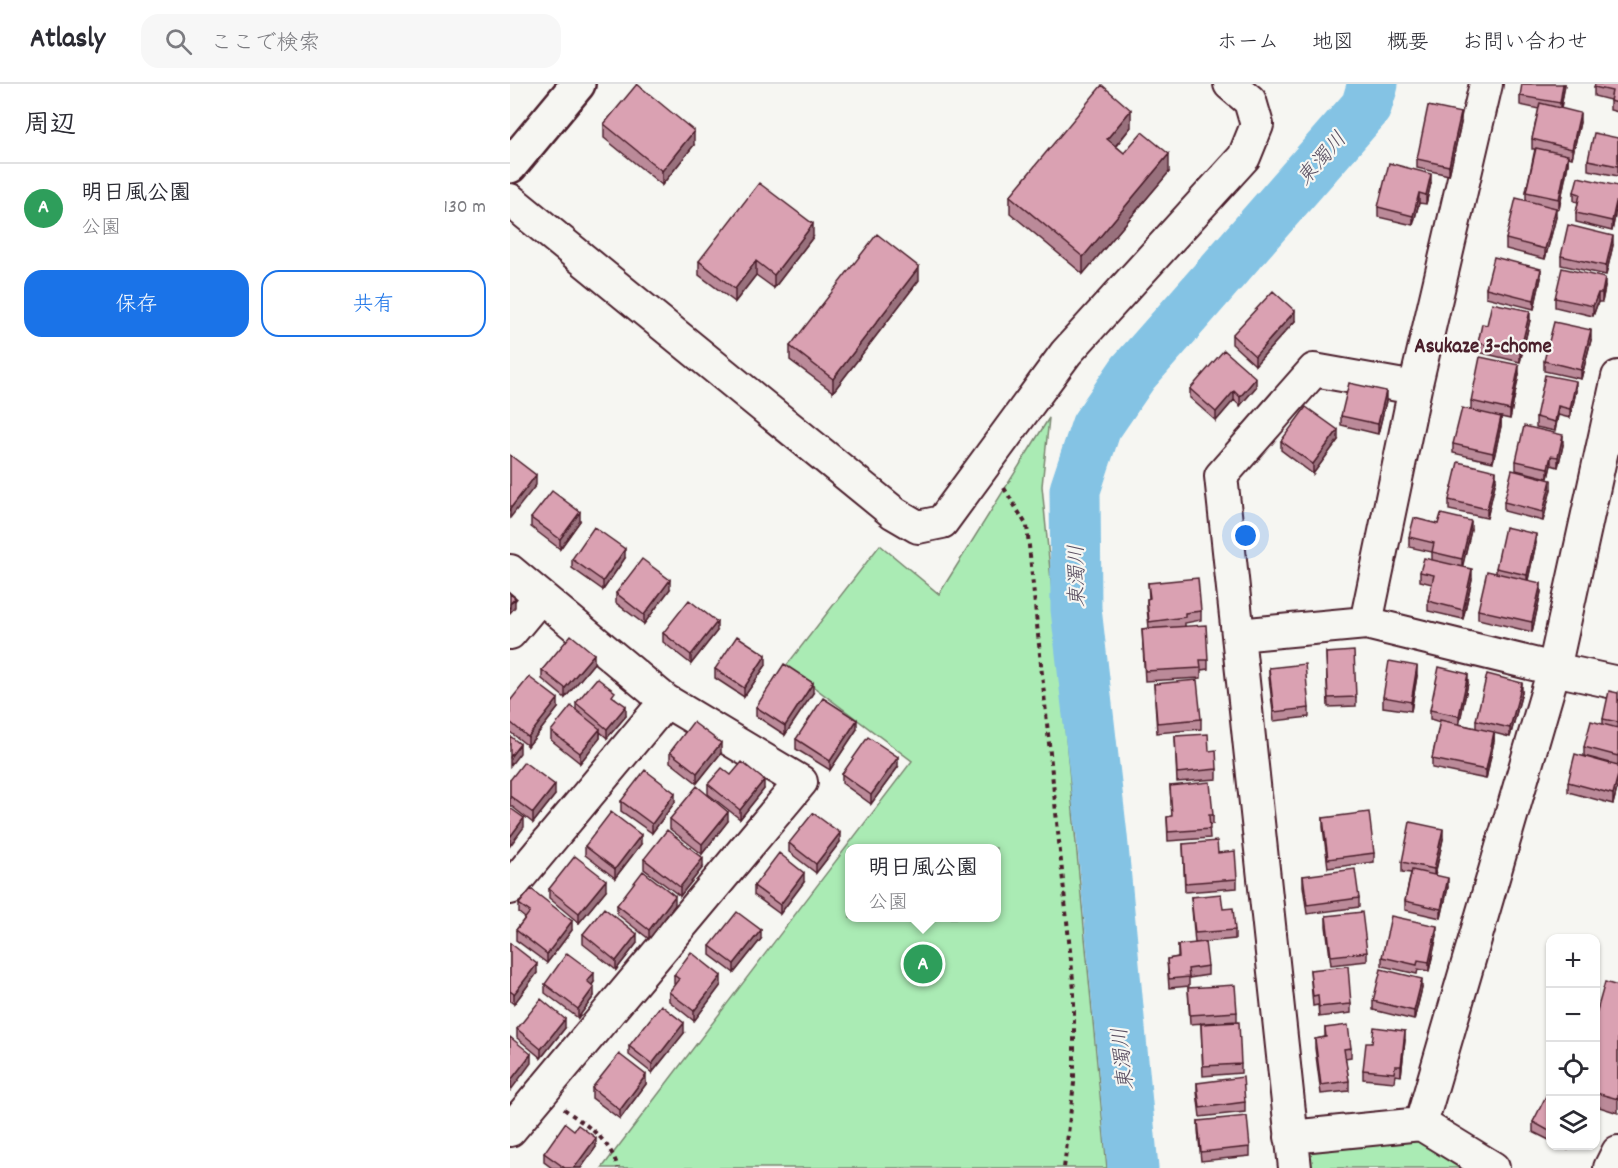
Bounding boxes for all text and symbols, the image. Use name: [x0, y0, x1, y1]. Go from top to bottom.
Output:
search box: [141, 14, 561, 68]
text: Atlasly: [30, 21, 105, 61]
icon: search: [162, 25, 195, 58]
text: ここで検索: [210, 29, 320, 60]
text: ホーム: [1217, 29, 1279, 59]
text: 地図: [1312, 29, 1354, 59]
text: 概要: [1387, 29, 1429, 59]
text: お問い合わせ: [1462, 29, 1588, 59]
text: 周辺: [24, 108, 76, 145]
water label: 東濁川: [1291, 126, 1355, 194]
text: 明日風公園: [81, 179, 191, 210]
text: A: [38, 194, 49, 222]
text: 130 m: [444, 194, 486, 222]
text: 公園: [81, 215, 121, 243]
button: 保存: [24, 270, 249, 337]
button: 共有: [261, 270, 486, 337]
district label: Asukaze 3-chome: [1414, 333, 1552, 363]
your location: [1231, 521, 1260, 550]
water label: 東濁川: [1063, 544, 1095, 608]
popup: [845, 844, 1001, 922]
text: 明日風公園: [868, 854, 978, 885]
text: 公園: [868, 890, 908, 918]
map controls: [1546, 934, 1600, 1150]
button: +: [1546, 934, 1600, 988]
pin: A: [904, 942, 942, 986]
button: −: [1546, 988, 1600, 1042]
water label: 東濁川: [1107, 1026, 1143, 1092]
button: locate: [1546, 1042, 1600, 1096]
button: layers: [1546, 1096, 1600, 1150]

